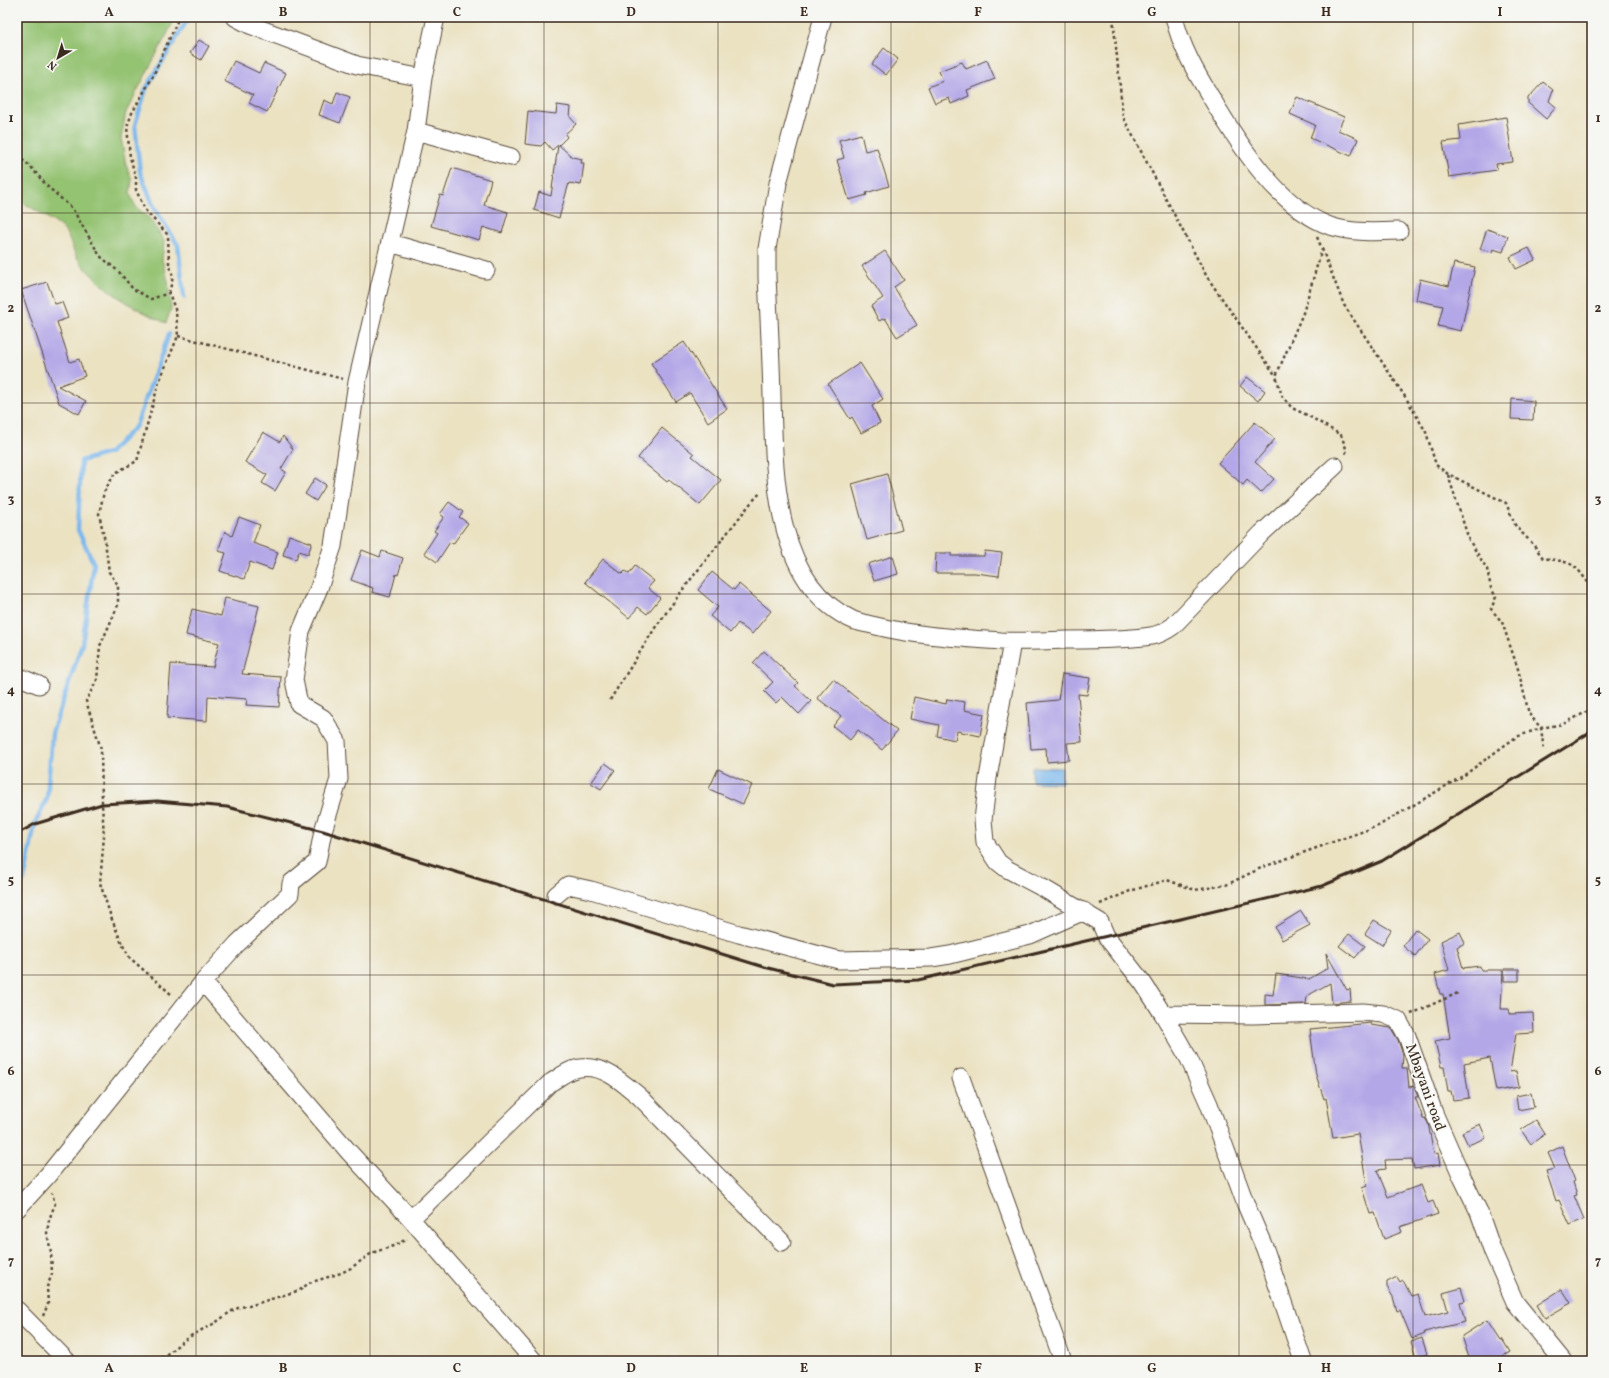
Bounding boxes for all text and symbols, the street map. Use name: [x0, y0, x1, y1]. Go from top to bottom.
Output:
text: A: [104, 4, 114, 22]
text: B: [279, 4, 288, 22]
text: C: [453, 4, 461, 22]
text: D: [626, 4, 636, 22]
text: E: [800, 4, 808, 22]
text: F: [974, 4, 982, 22]
text: G: [1147, 4, 1157, 22]
text: H: [1321, 4, 1331, 22]
text: I: [1498, 4, 1503, 22]
north arrow: [38, 38, 78, 78]
text: N: [45, 56, 61, 73]
text: 1: [8, 110, 14, 128]
text: 1: [1595, 110, 1601, 128]
text: 2: [8, 300, 15, 318]
text: 2: [1595, 300, 1602, 318]
text: 3: [8, 491, 15, 509]
text: 3: [1595, 491, 1602, 509]
text: 4: [7, 682, 15, 700]
text: 4: [1594, 682, 1602, 700]
text: 5: [8, 872, 14, 890]
text: 5: [1595, 872, 1601, 890]
street label: Mbayani road: [1399, 1041, 1450, 1134]
text: 6: [7, 1063, 15, 1081]
text: 6: [1594, 1063, 1602, 1081]
text: 7: [8, 1253, 14, 1271]
text: 7: [1595, 1253, 1601, 1271]
text: A: [104, 1360, 114, 1378]
text: B: [279, 1360, 288, 1378]
text: C: [453, 1360, 461, 1378]
text: D: [626, 1360, 636, 1378]
text: E: [800, 1360, 808, 1378]
text: F: [974, 1360, 982, 1378]
text: G: [1147, 1360, 1157, 1378]
text: H: [1321, 1360, 1331, 1378]
text: I: [1498, 1360, 1503, 1378]

